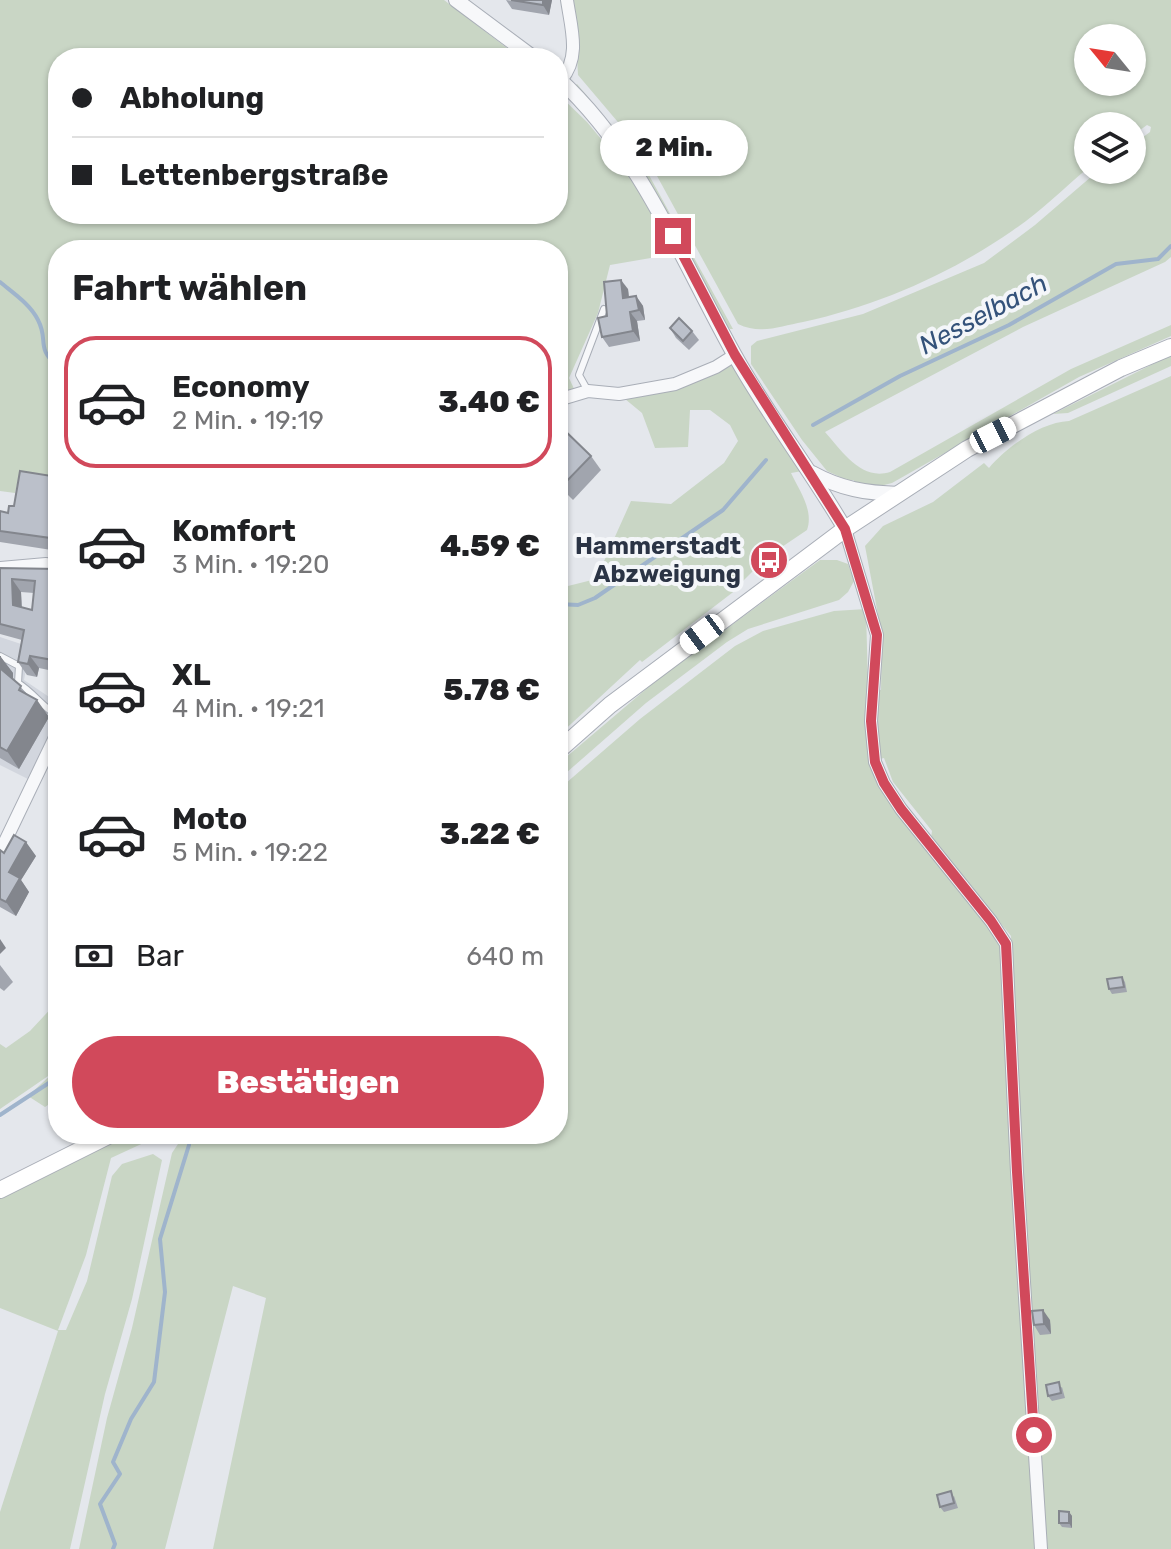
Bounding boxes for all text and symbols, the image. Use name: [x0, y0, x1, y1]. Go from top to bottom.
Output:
north arrow: [1074, 24, 1146, 96]
map controls: [1074, 24, 1146, 184]
text: Abholung: [120, 80, 264, 116]
button: layers: [1074, 112, 1146, 184]
callout: 2 Min.: [599, 120, 747, 176]
text: 2 Min.: [635, 132, 713, 163]
text: Lettenbergstraße: [120, 157, 389, 193]
route end: [655, 218, 691, 254]
text: Fahrt wählen: [72, 266, 307, 309]
water label: Nesselbach: [914, 268, 1053, 361]
icon: car: [76, 366, 148, 438]
text: Economy: [172, 369, 310, 405]
text: 3.40 €: [438, 384, 540, 420]
text: 2 Min. · 19:19: [172, 405, 324, 436]
car: [966, 413, 1020, 457]
icon: car: [76, 510, 148, 582]
text: Komfort: [172, 513, 296, 549]
text: 4.59 €: [440, 528, 540, 564]
place label: Hammerstadt Abzweigung: [575, 532, 741, 588]
bus stop icon: Hammerstadt Abzweigung: [748, 539, 790, 581]
text: 3 Min. · 19:20: [172, 549, 330, 580]
car: [676, 610, 728, 658]
icon: car: [76, 654, 148, 726]
text: XL: [172, 657, 211, 693]
text: 5.78 €: [443, 672, 540, 708]
text: 4 Min. · 19:21: [172, 693, 325, 724]
icon: car: [76, 798, 148, 870]
text: Moto: [172, 801, 247, 837]
text: 3.22 €: [440, 816, 540, 852]
text: 5 Min. · 19:22: [172, 837, 328, 868]
icon: cash: [72, 934, 116, 978]
text: Bar: [136, 938, 184, 974]
text: 640 m: [466, 941, 544, 972]
button: Bestätigen: [72, 1036, 544, 1128]
route start: [1016, 1417, 1052, 1453]

